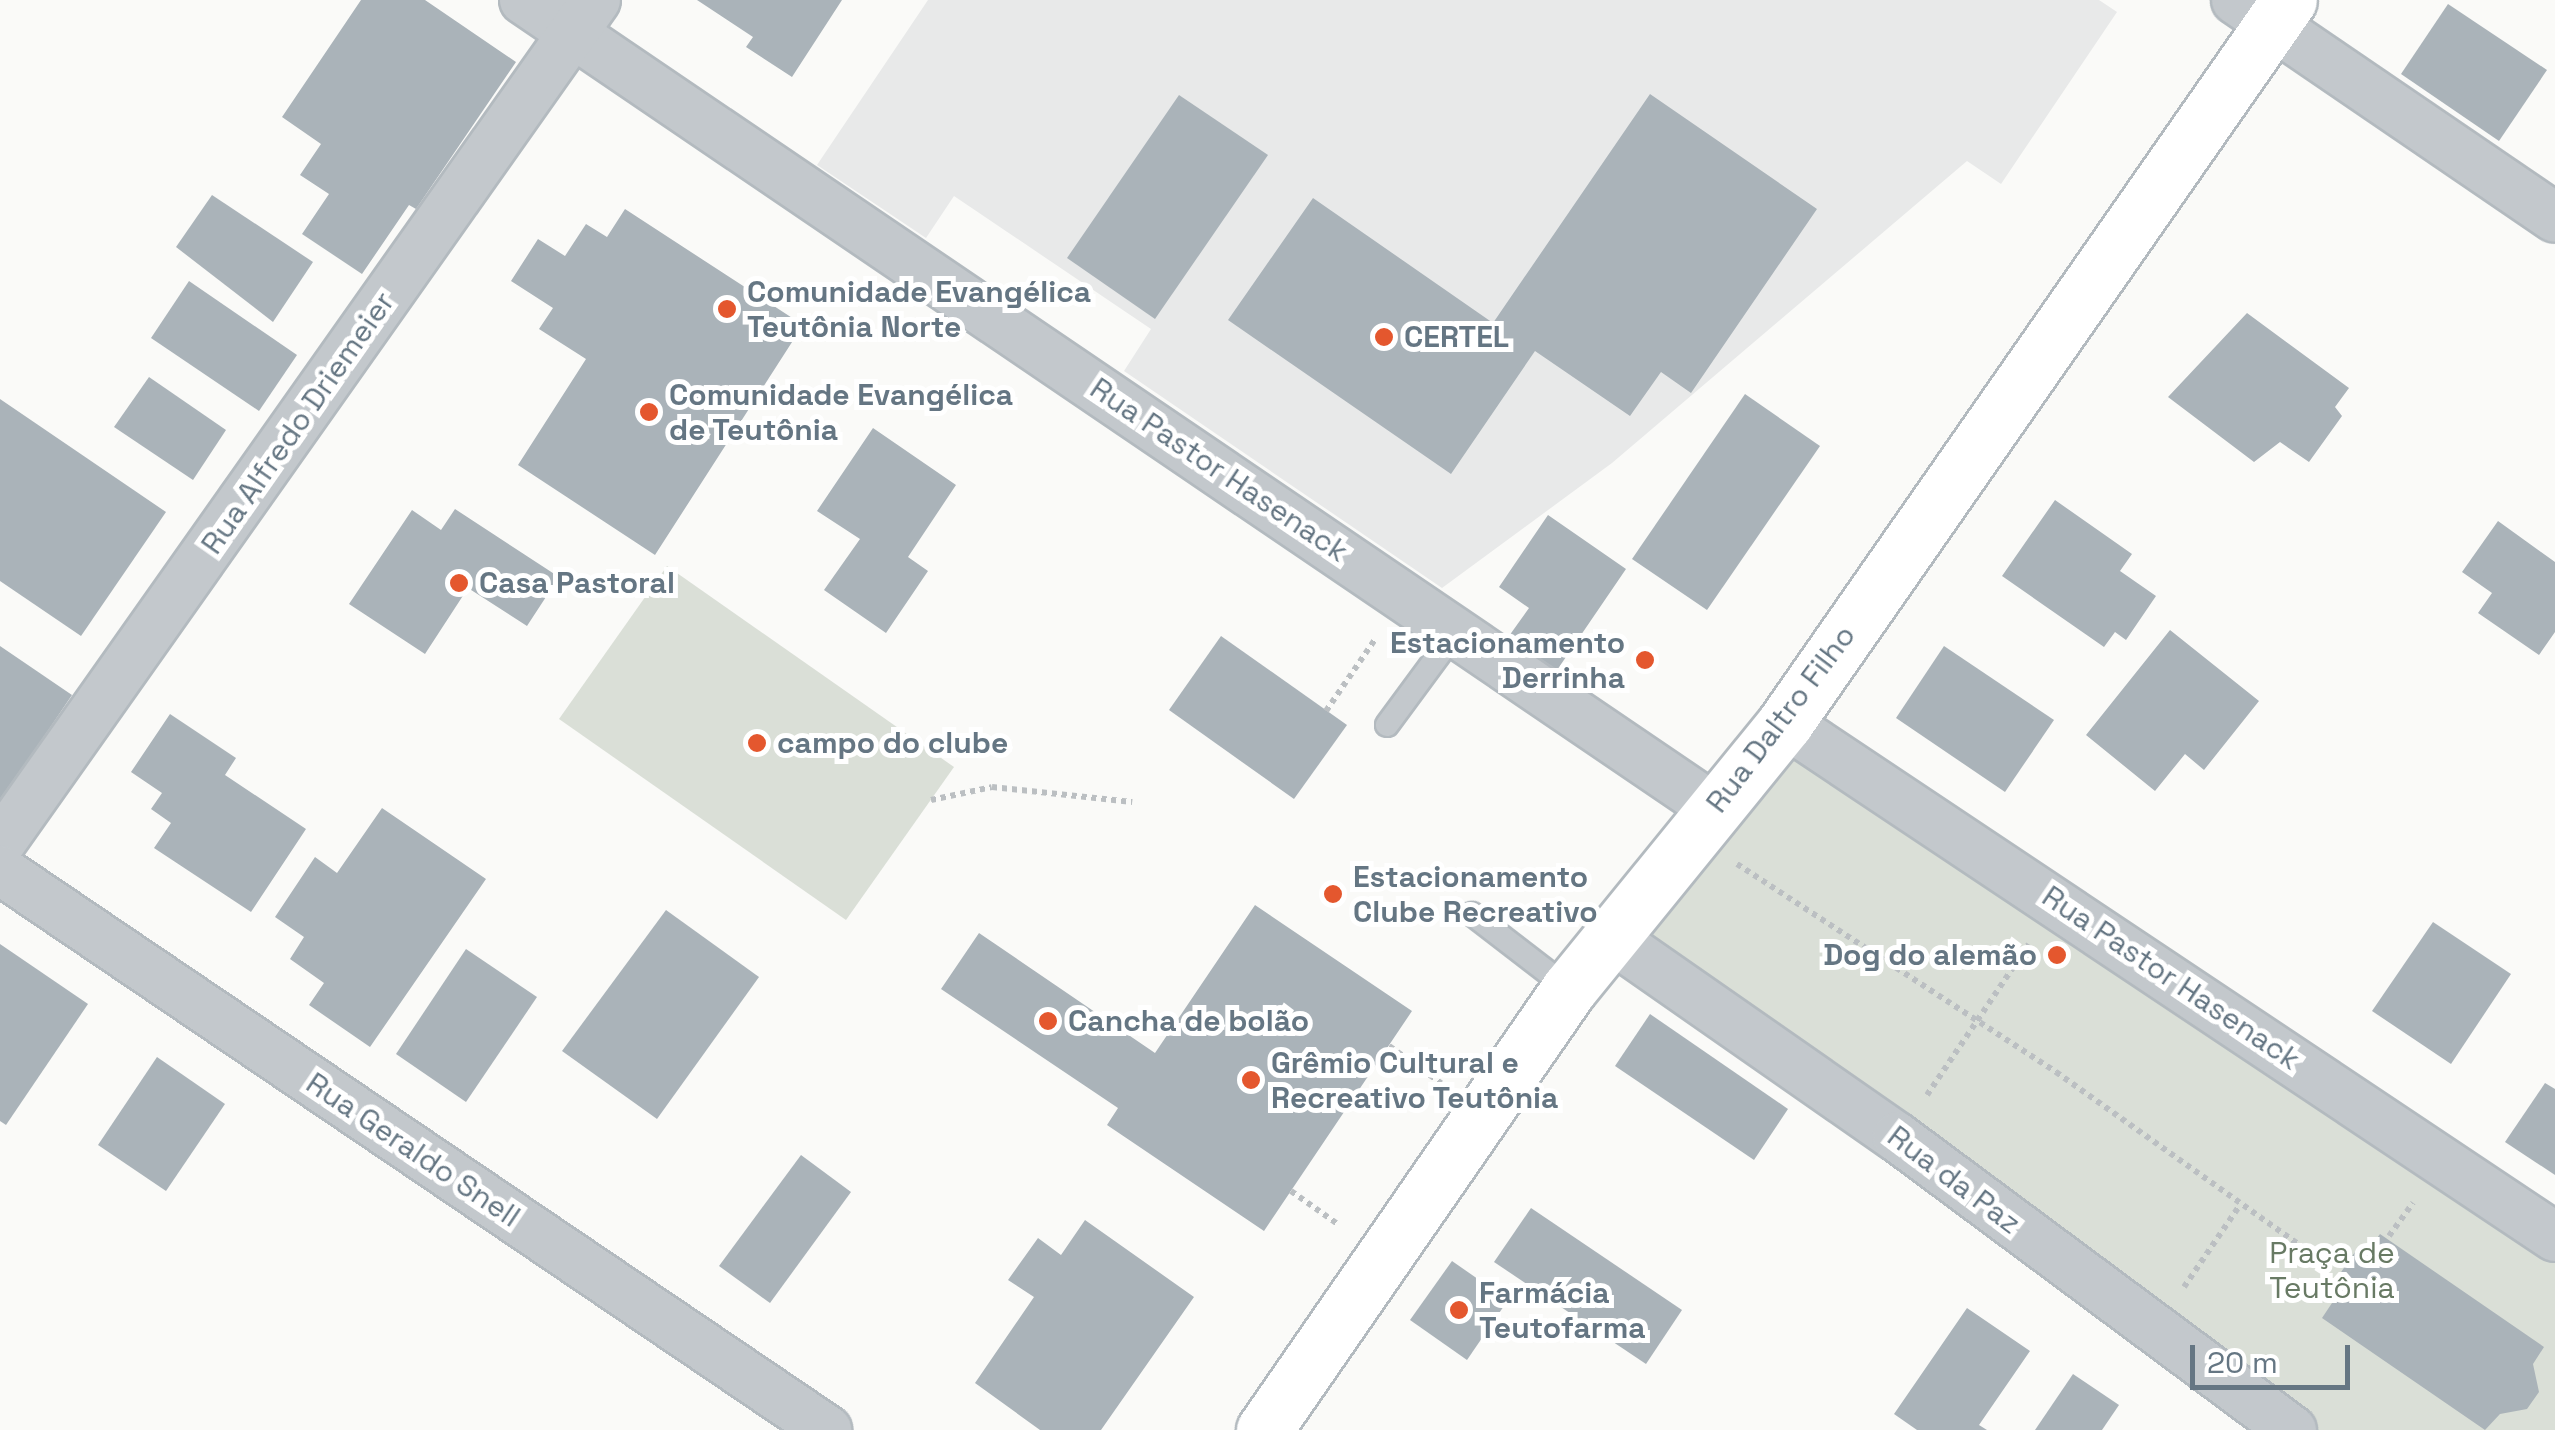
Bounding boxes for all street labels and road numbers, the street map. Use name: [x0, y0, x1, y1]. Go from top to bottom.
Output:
street label: Rua Alfredo Driemeier: [194, 285, 402, 561]
street label: Rua Pastor Hasenack: [1083, 370, 1355, 570]
street label: Rua Daltro Filho: [1699, 618, 1863, 820]
street label: Rua Pastor Hasenack: [2035, 878, 2307, 1078]
street label: Rua Geraldo Snell: [299, 1065, 527, 1235]
street label: Rua da Paz: [1880, 1118, 2028, 1242]

